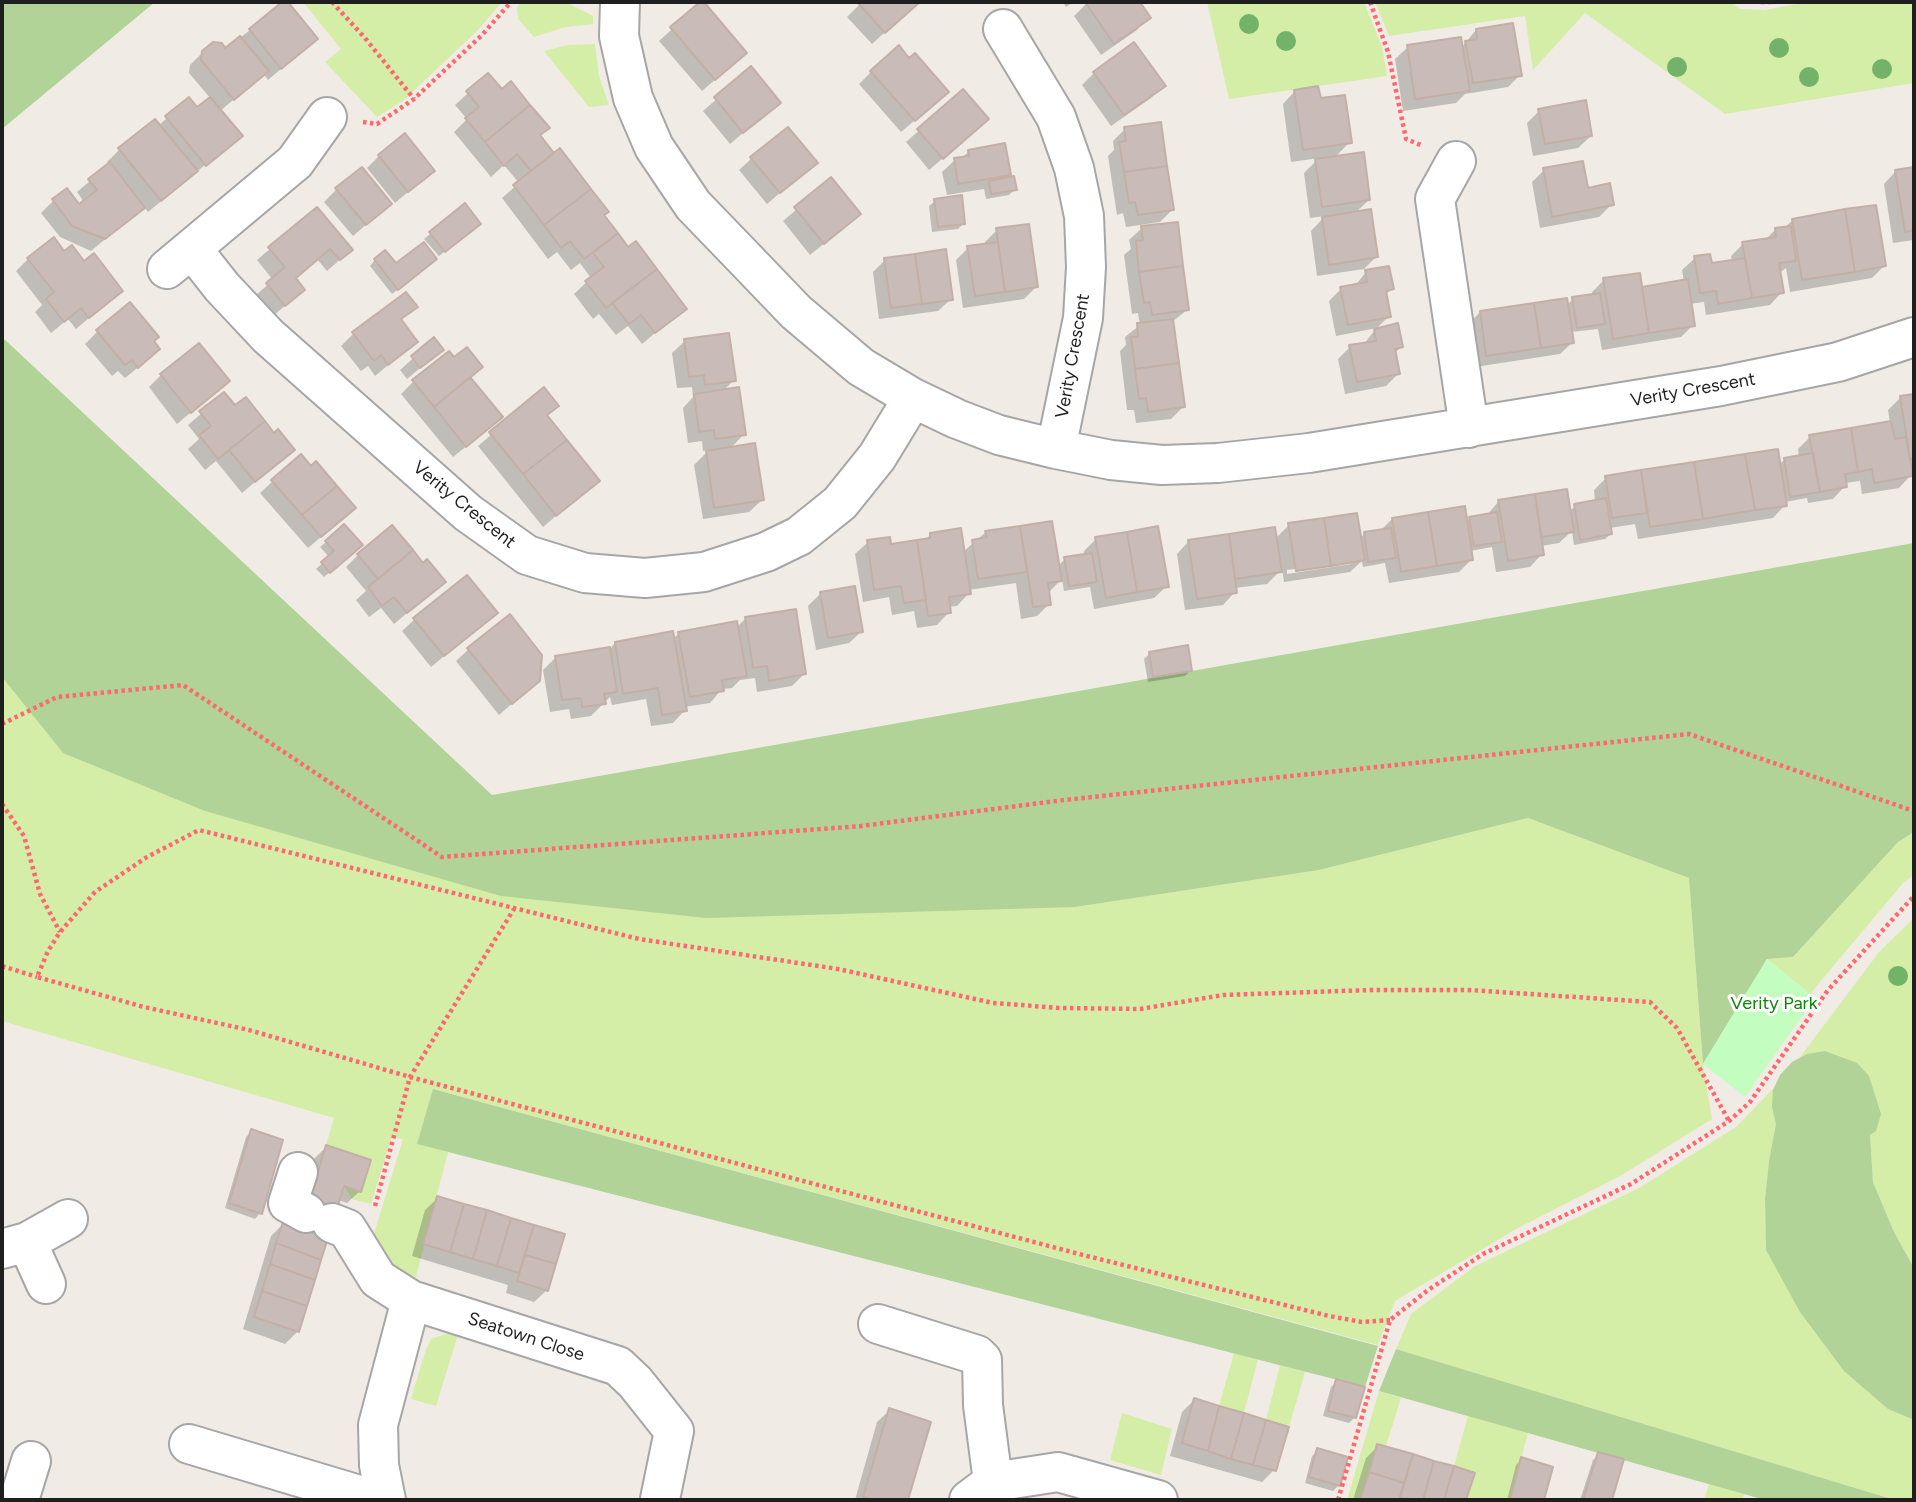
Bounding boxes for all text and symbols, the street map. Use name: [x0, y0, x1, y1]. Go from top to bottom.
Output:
street label: Verity Crescent: [1051, 292, 1095, 420]
street label: Verity Crescent: [1629, 368, 1757, 412]
street label: Verity Crescent: [408, 457, 520, 553]
park label: Verity Park: [1731, 993, 1817, 1015]
street label: Seatown Close: [465, 1308, 587, 1366]

